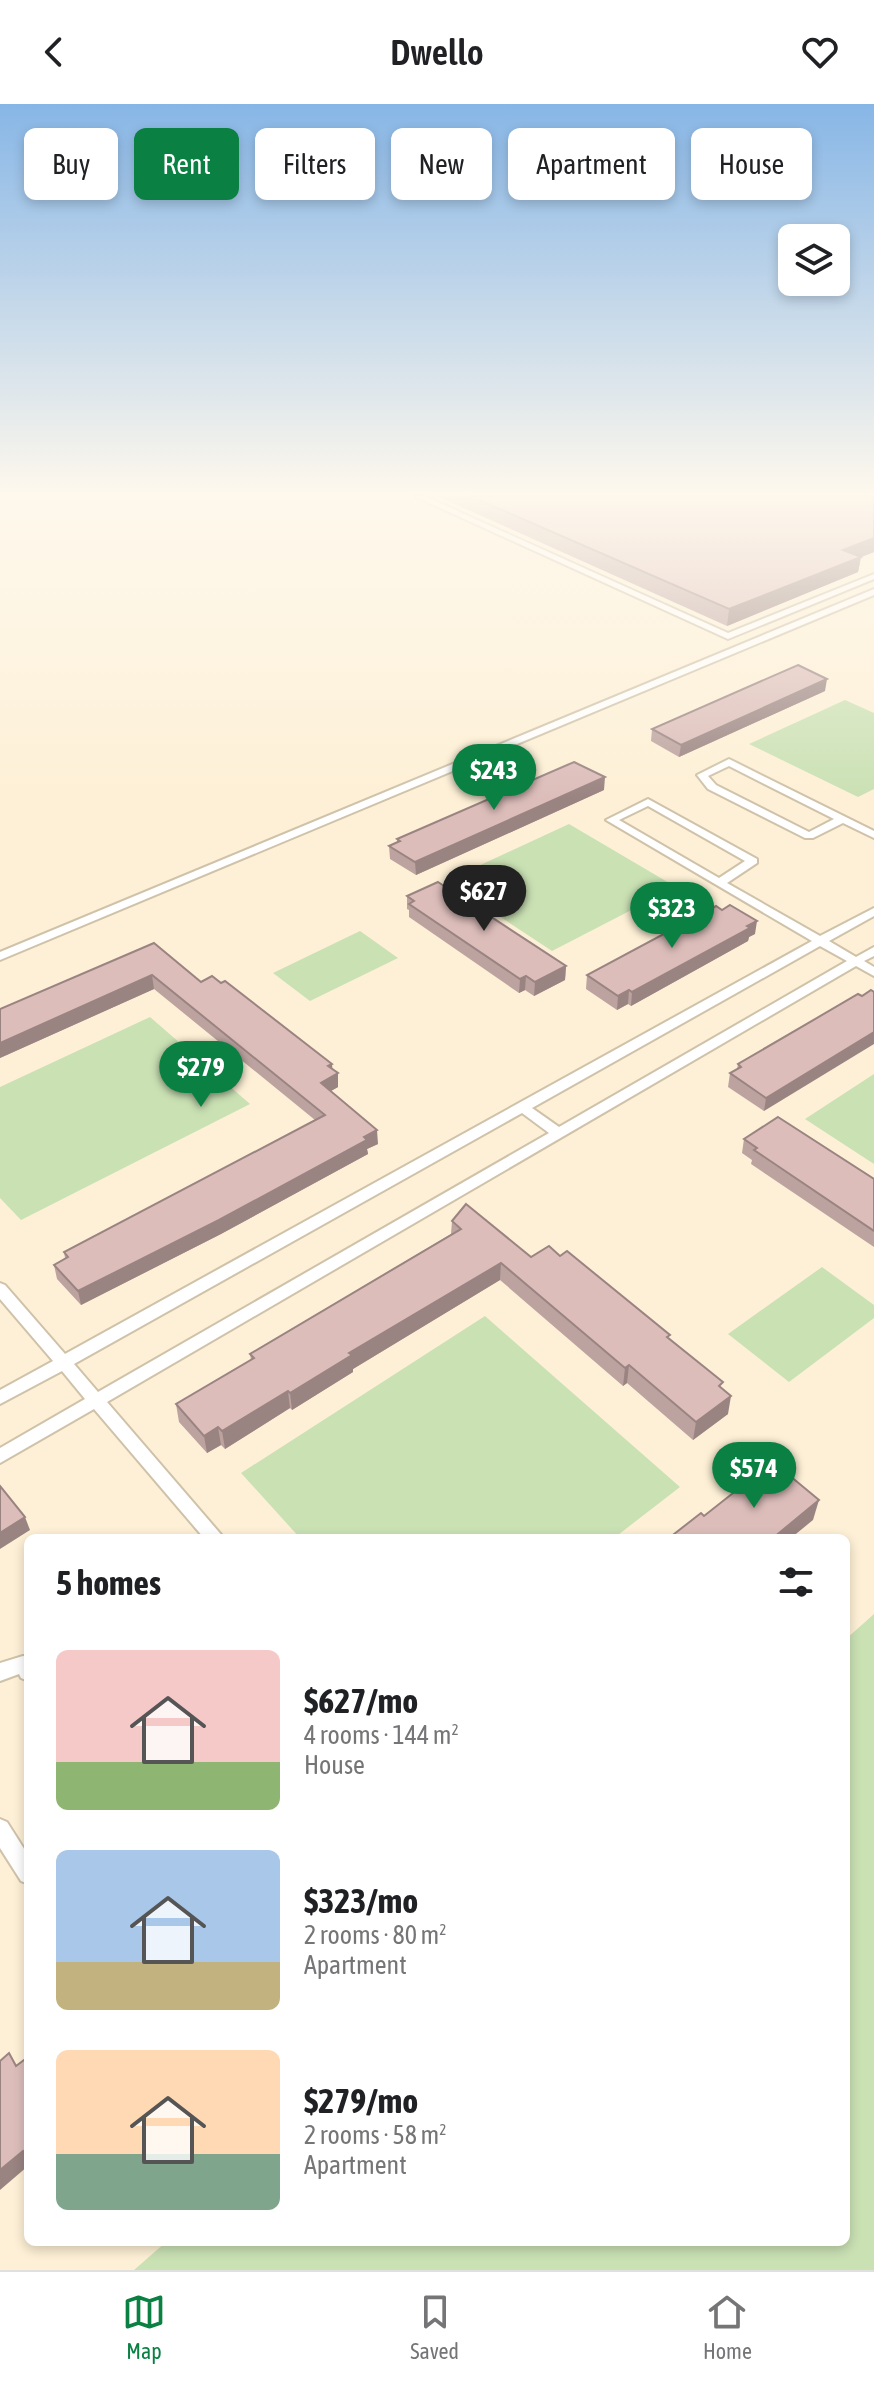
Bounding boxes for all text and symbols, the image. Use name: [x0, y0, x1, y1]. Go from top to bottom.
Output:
icon: back: [32, 30, 76, 74]
icon: heart: [798, 30, 842, 74]
text: Dwello: [390, 31, 484, 73]
chip: Buy: [24, 128, 118, 200]
chip: Rent: [134, 128, 239, 200]
chip: Filters: [255, 128, 375, 200]
chip: New: [391, 128, 492, 200]
chip: Apartment: [508, 128, 675, 200]
chip: House: [691, 128, 812, 200]
map controls: [778, 224, 850, 296]
button: layers: [778, 224, 850, 296]
pin: $243: [447, 744, 541, 812]
text: $243: [470, 755, 518, 785]
pin: $627: [437, 865, 531, 933]
text: $627: [460, 876, 508, 906]
pin: $323: [625, 882, 719, 950]
text: $323: [648, 893, 696, 923]
pin: $279: [154, 1041, 248, 1109]
text: $279: [177, 1052, 225, 1082]
pin: $574: [707, 1442, 801, 1510]
text: $574: [730, 1453, 778, 1483]
icon: filters: [774, 1560, 818, 1604]
text: 5 homes: [56, 1563, 161, 1602]
text: $627/mo: [304, 1681, 418, 1720]
icon: home: [120, 1682, 216, 1778]
text: 4 rooms · 144 m²: [304, 1720, 459, 1750]
text: House: [304, 1750, 365, 1780]
text: $323/mo: [304, 1881, 418, 1920]
icon: home: [120, 1882, 216, 1978]
text: 2 rooms · 80 m²: [304, 1920, 446, 1950]
text: Apartment: [304, 1950, 407, 1980]
text: $279/mo: [304, 2081, 418, 2120]
icon: home: [120, 2082, 216, 2178]
text: 2 rooms · 58 m²: [304, 2120, 446, 2150]
text: Apartment: [304, 2150, 407, 2180]
tab: Map: [122, 2290, 166, 2364]
tab: Saved: [410, 2290, 459, 2364]
tab: Home: [703, 2290, 752, 2364]

